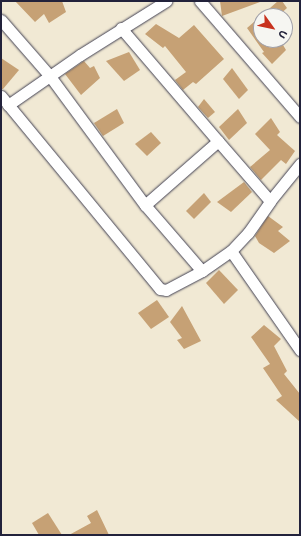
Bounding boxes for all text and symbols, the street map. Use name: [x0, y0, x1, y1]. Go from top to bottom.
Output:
north arrow: [253, 8, 293, 48]
text: U: [275, 28, 290, 41]

